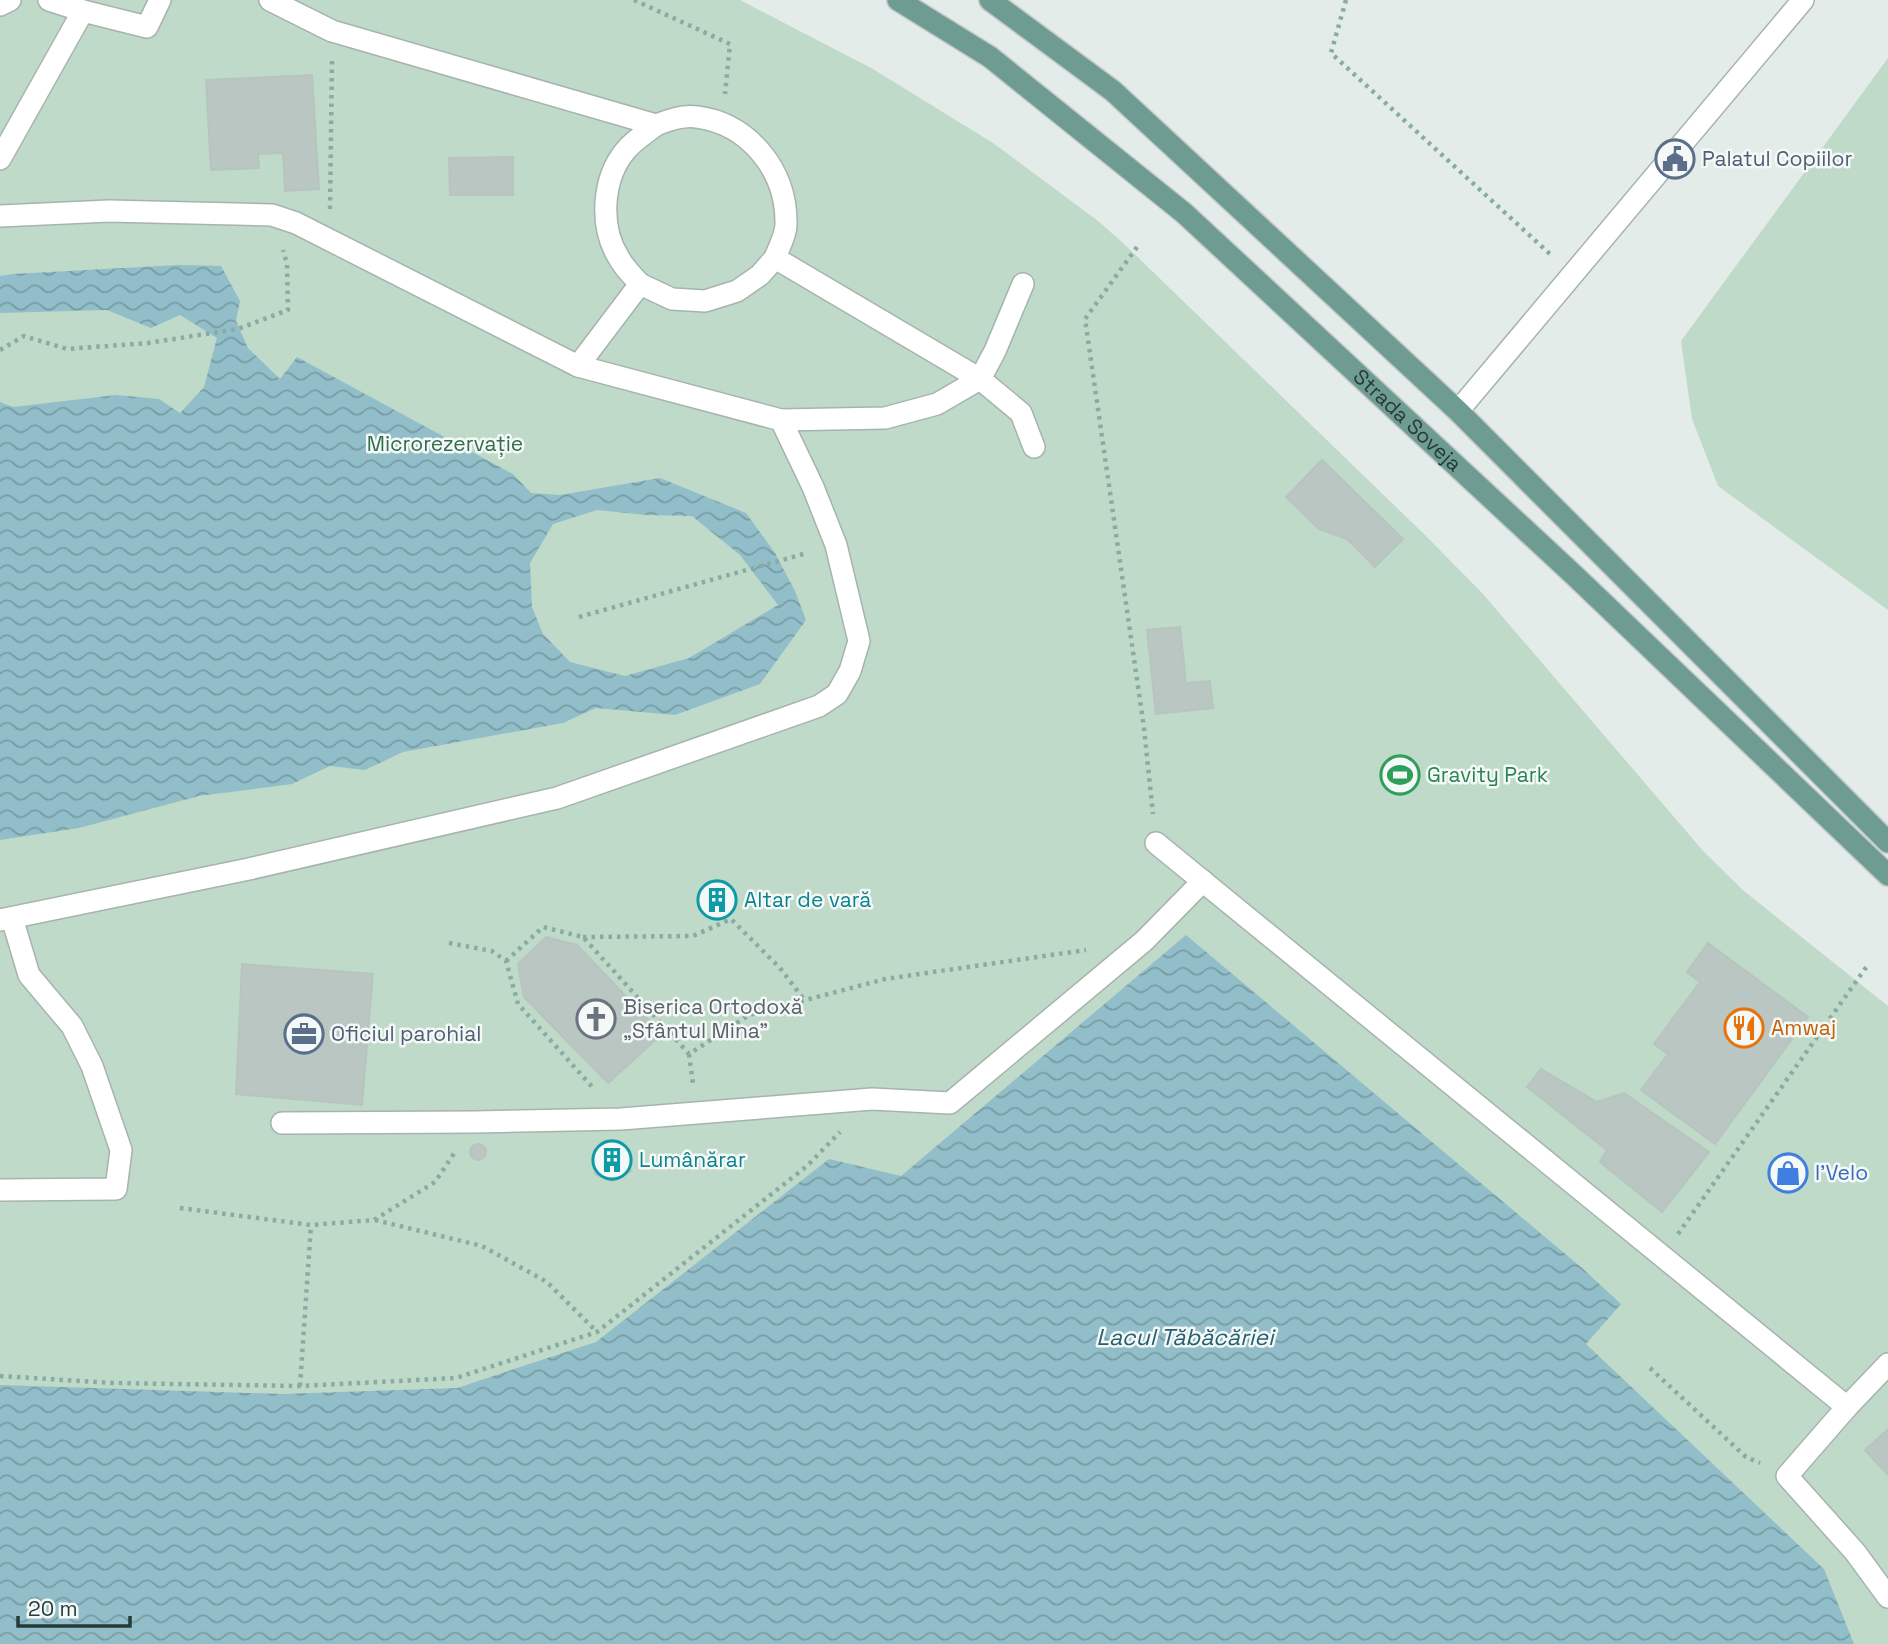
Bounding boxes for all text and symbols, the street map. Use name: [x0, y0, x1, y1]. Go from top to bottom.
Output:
public building icon: Palatul Copiilor: [1654, 138, 1696, 180]
place label: Palatul Copiilor: [1702, 145, 1852, 172]
street label: Strada Soveja: [1348, 363, 1468, 477]
park label: Microrezervație: [367, 430, 523, 457]
sports icon: Gravity Park: [1379, 754, 1421, 796]
place label: Gravity Park: [1427, 761, 1548, 788]
building icon: Altar de vară: [696, 879, 738, 921]
place label: Altar de vară: [744, 886, 871, 913]
place label: Biserica Ortodoxă „Sfântul Mina”: [623, 993, 803, 1044]
church icon: Biserica Ortodoxă „Sfântul Mina”: [575, 998, 617, 1040]
restaurant icon: Amwaj: [1723, 1007, 1765, 1049]
office icon: Oficiul parohial: [283, 1013, 325, 1055]
place label: Amwaj: [1771, 1014, 1836, 1041]
place label: Oficiul parohial: [331, 1020, 481, 1047]
building icon: Lumânărar: [591, 1139, 633, 1181]
place label: Lumânărar: [639, 1146, 746, 1173]
shop icon: I'Velo: [1767, 1152, 1809, 1194]
place label: I'Velo: [1815, 1159, 1868, 1186]
water label: Lacul Tăbăcăriei: [1096, 1322, 1276, 1352]
scale bar: [18, 1584, 130, 1628]
text: 20 m: [28, 1595, 78, 1622]

